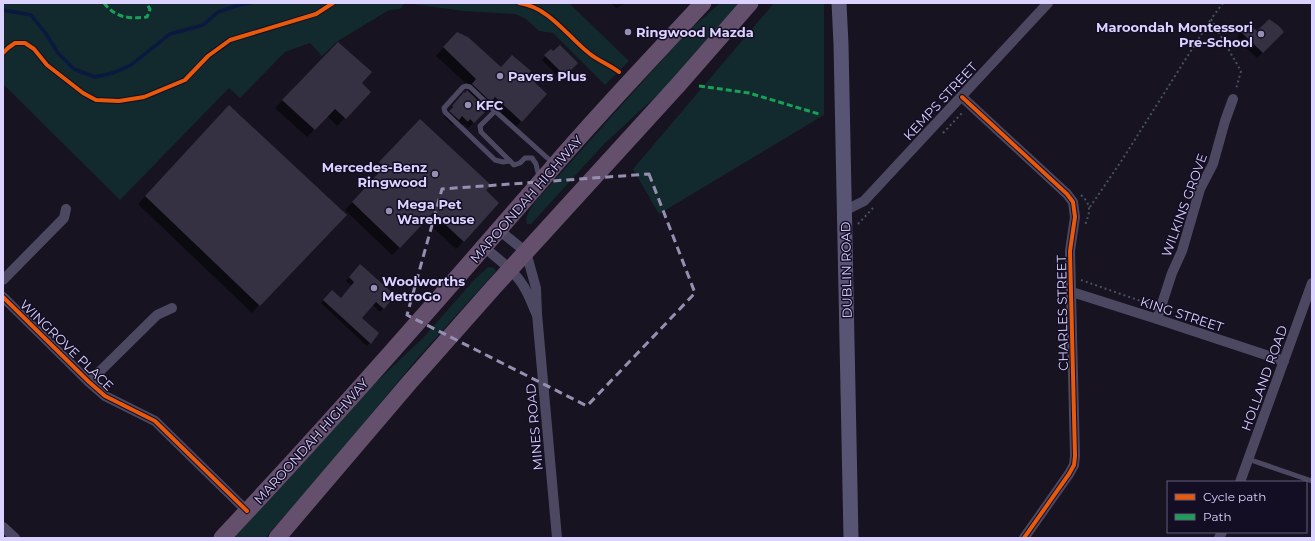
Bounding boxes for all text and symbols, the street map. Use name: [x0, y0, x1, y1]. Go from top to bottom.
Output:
place label: Maroondah Montessori Pre-School: [1096, 19, 1253, 50]
place label: Ringwood Mazda: [636, 24, 754, 40]
marker: Ringwood Mazda: [623, 27, 633, 37]
marker: Maroondah Montessori Pre-School: [1256, 29, 1266, 39]
street label: KEMPS STREET: [900, 58, 981, 143]
place label: Pavers Plus: [508, 68, 587, 84]
marker: Pavers Plus: [495, 71, 505, 81]
place label: KFC: [476, 97, 504, 113]
marker: KFC: [463, 100, 473, 110]
street label: MAROONDAH HIGHWAY: [466, 132, 586, 266]
street label: WILKINS GROVE: [1158, 151, 1210, 259]
place label: Mercedes-Benz Ringwood: [322, 159, 427, 190]
marker: Mercedes-Benz Ringwood: [430, 169, 440, 179]
place label: Mega Pet Warehouse: [397, 196, 475, 227]
marker: Mega Pet Warehouse: [384, 206, 394, 216]
street label: DUBLIN ROAD: [837, 221, 855, 318]
street label: CHARLES STREET: [1053, 254, 1071, 371]
place label: Woolworths MetroGo: [382, 273, 465, 304]
marker: Woolworths MetroGo: [369, 283, 379, 293]
street label: KING STREET: [1138, 293, 1226, 335]
street label: WINGROVE PLACE: [17, 296, 117, 394]
street label: HOLLAND ROAD: [1237, 323, 1291, 433]
street label: MAROONDAH HIGHWAY: [250, 374, 372, 507]
street label: MINES ROAD: [522, 383, 546, 471]
legend: [1167, 481, 1307, 533]
text: Cycle path: [1203, 489, 1266, 504]
text: Path: [1203, 509, 1232, 524]

